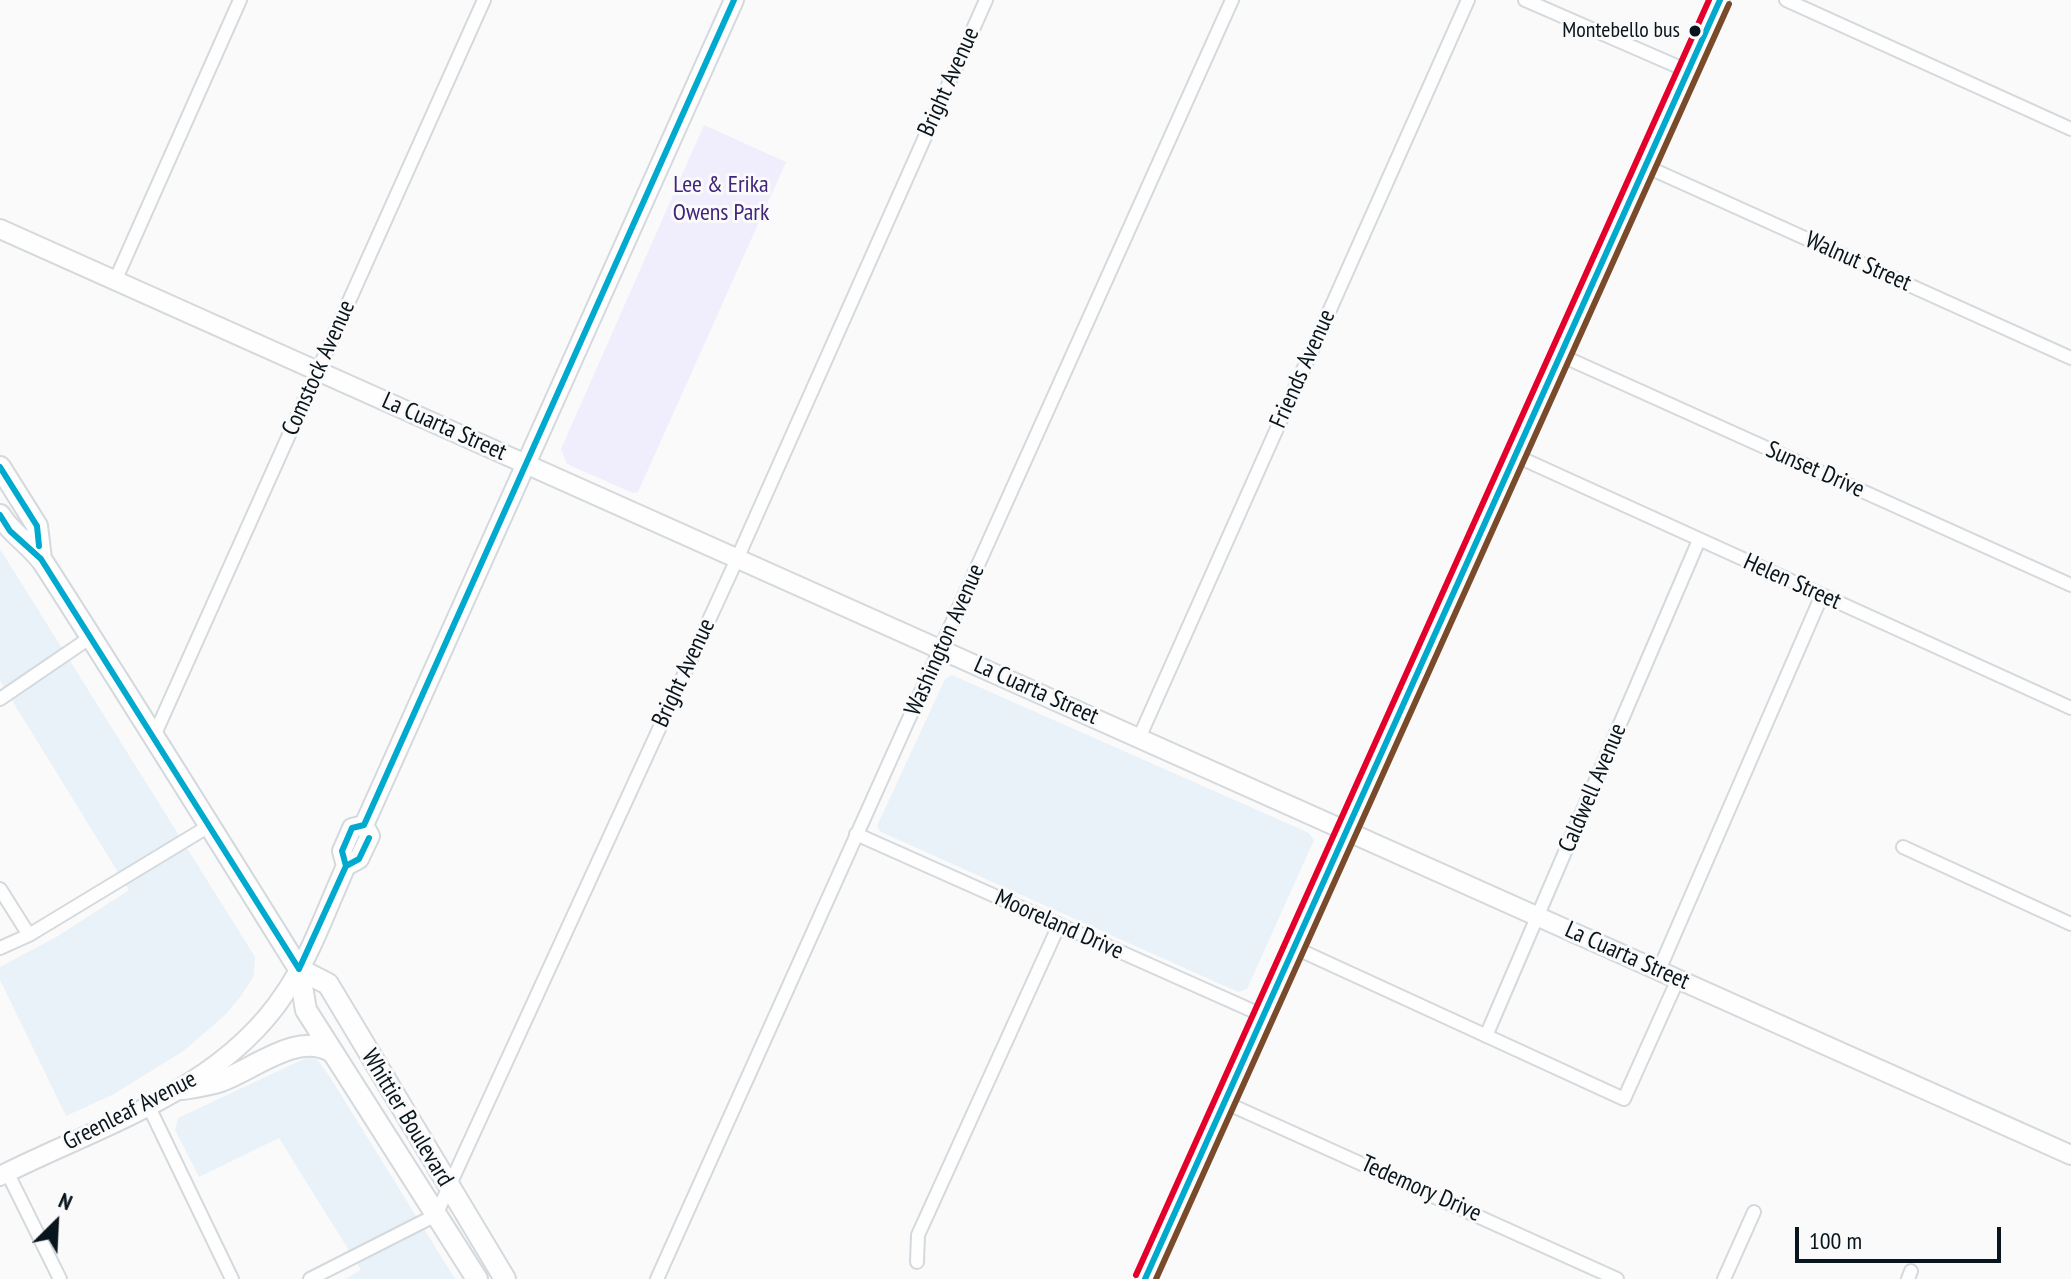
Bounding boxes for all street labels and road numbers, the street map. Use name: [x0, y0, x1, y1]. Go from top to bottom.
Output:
street label: Bright Avenue: [912, 23, 986, 141]
street label: Walnut Street: [1801, 226, 1915, 298]
street label: Comstock Avenue: [276, 296, 362, 440]
street label: Friends Avenue: [1264, 305, 1342, 433]
street label: La Cuarta Street: [377, 387, 511, 467]
street label: Sunset Drive: [1761, 436, 1869, 504]
street label: Helen Street: [1739, 548, 1845, 616]
street label: Washington Avenue: [899, 560, 991, 720]
street label: Bright Avenue: [646, 614, 722, 732]
street label: La Cuarta Street: [969, 651, 1103, 731]
street label: Caldwell Avenue: [1553, 719, 1633, 857]
street label: Mooreland Drive: [990, 884, 1128, 966]
street label: La Cuarta Street: [1560, 916, 1694, 996]
street label: Whittier Boulevard: [355, 1044, 459, 1192]
street label: Greenleaf Avenue: [59, 1065, 201, 1157]
street label: Tedemory Drive: [1356, 1150, 1486, 1228]

